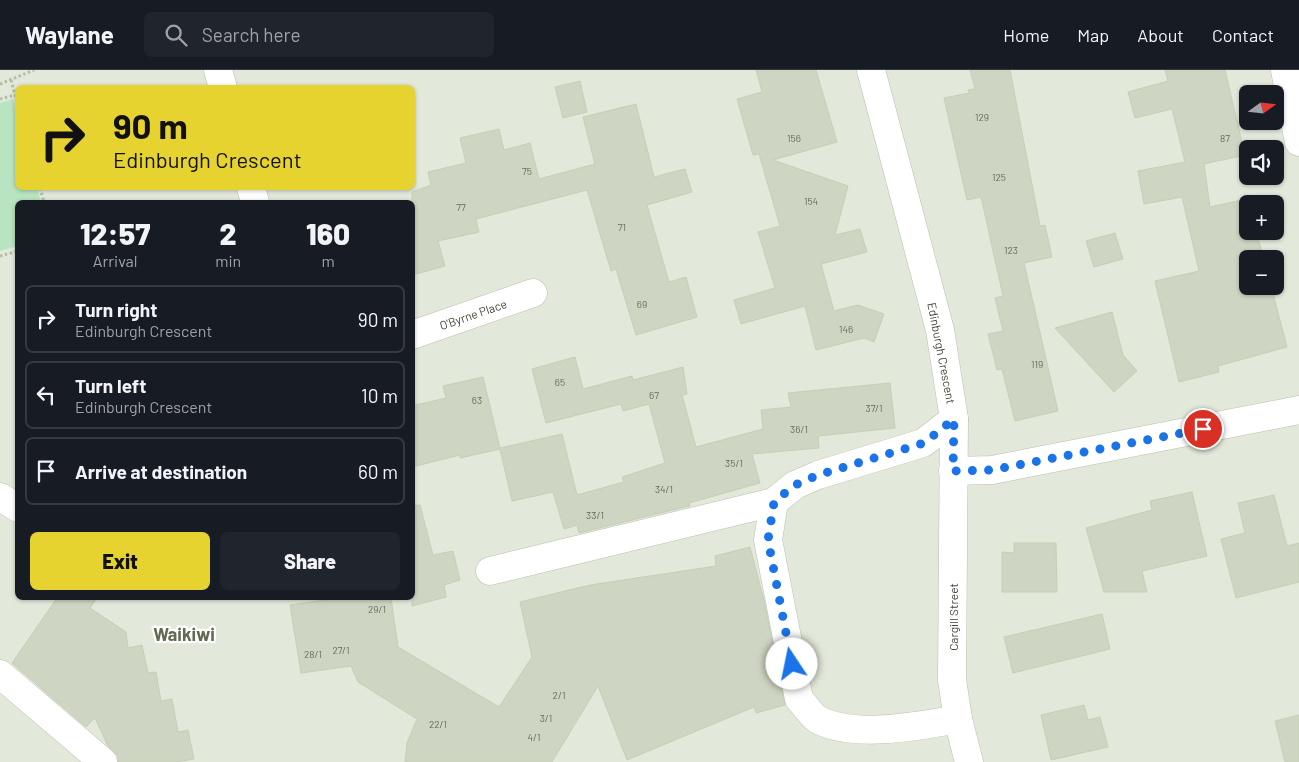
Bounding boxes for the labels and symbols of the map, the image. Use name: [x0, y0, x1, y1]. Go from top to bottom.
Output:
north arrow: [1239, 85, 1284, 130]
house number: 129: [975, 111, 989, 123]
house number: 156: [787, 132, 801, 144]
house number: 87: [1220, 132, 1230, 144]
house number: 75: [522, 165, 532, 177]
house number: 125: [992, 171, 1006, 183]
house number: 154: [804, 195, 818, 207]
house number: 77: [456, 201, 466, 213]
house number: 71: [618, 221, 626, 233]
house number: 123: [1004, 244, 1018, 256]
street label: O'Byrne Place: [438, 296, 508, 332]
house number: 69: [637, 298, 647, 310]
street label: Edinburgh Crescent: [925, 301, 959, 405]
house number: 146: [839, 323, 853, 335]
house number: 119: [1031, 358, 1043, 370]
house number: 65: [555, 376, 565, 388]
house number: 67: [649, 389, 659, 401]
house number: 63: [472, 394, 482, 406]
house number: 37/1: [866, 402, 882, 414]
pin: [1182, 408, 1224, 450]
house number: 36/1: [790, 423, 808, 435]
house number: 35/1: [725, 457, 743, 469]
house number: 34/1: [655, 483, 673, 495]
house number: 33/1: [586, 509, 604, 521]
street label: Cargill Street: [946, 583, 960, 651]
house number: 29/1: [368, 603, 386, 615]
district label: Waikiwi: [153, 623, 215, 645]
position arrow: [765, 637, 817, 689]
house number: 27/1: [333, 644, 350, 656]
house number: 28/1: [304, 648, 322, 660]
house number: 2/1: [553, 689, 565, 701]
house number: 3/1: [540, 712, 552, 724]
house number: 22/1: [429, 718, 447, 730]
house number: 4/1: [527, 731, 541, 743]

